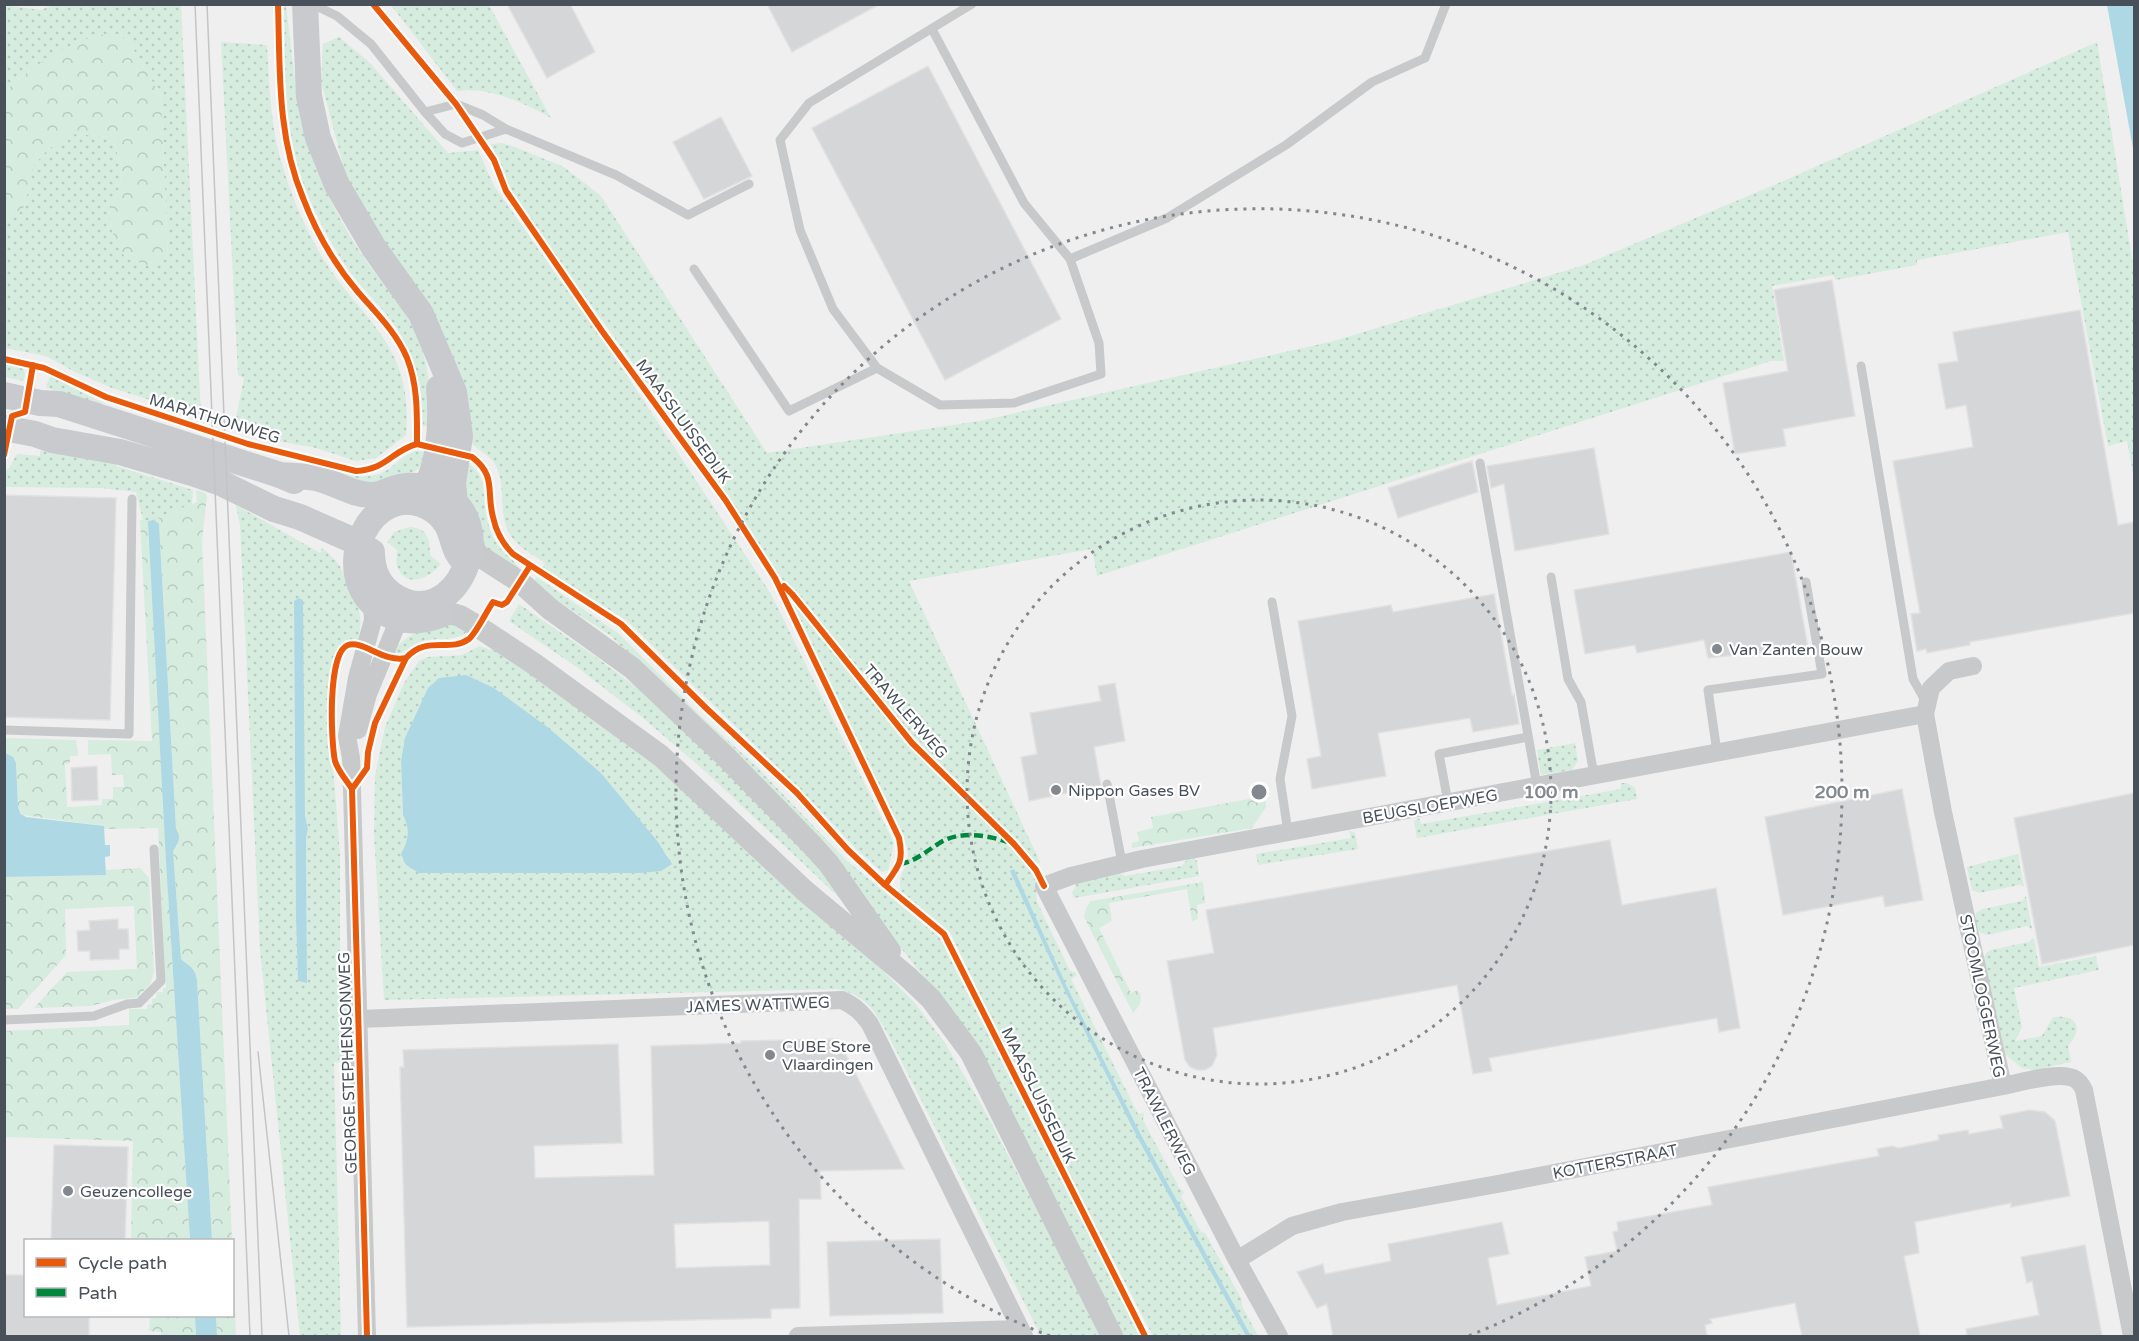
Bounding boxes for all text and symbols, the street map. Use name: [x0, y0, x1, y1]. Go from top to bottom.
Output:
street label: MAASSLUISSEDIJK: [631, 355, 735, 488]
street label: MARATHONWEG: [147, 390, 283, 448]
place label: Van Zanten Bouw: [1729, 640, 1863, 660]
marker: Van Zanten Bouw: [1710, 642, 1724, 656]
street label: TRAWLERWEG: [859, 660, 952, 763]
place label: Nippon Gases BV: [1068, 781, 1200, 801]
text: 100 m: [1523, 781, 1579, 803]
text: 200 m: [1814, 781, 1870, 803]
centre of rings: [1249, 782, 1269, 802]
marker: Nippon Gases BV: [1049, 783, 1063, 797]
street label: BEUGSLOEPWEG: [1361, 785, 1499, 829]
street label: STOOMLOGGERWEG: [1955, 913, 2009, 1080]
street label: GEORGE STEPHENSONWEG: [334, 952, 362, 1174]
street label: JAMES WATTWEG: [686, 992, 830, 1018]
street label: MAASSLUISSEDIJK: [996, 1024, 1080, 1167]
place label: CUBE Store Vlaardingen: [782, 1037, 874, 1075]
marker: CUBE Store Vlaardingen: [763, 1048, 777, 1062]
street label: TRAWLERWEG: [1128, 1064, 1200, 1179]
street label: KOTTERSTRAAT: [1551, 1140, 1679, 1184]
place label: Geuzencollege: [80, 1182, 192, 1202]
marker: Geuzencollege: [61, 1184, 75, 1198]
legend: [24, 1239, 234, 1317]
text: Cycle path: [78, 1252, 167, 1274]
text: Path: [78, 1282, 117, 1304]

